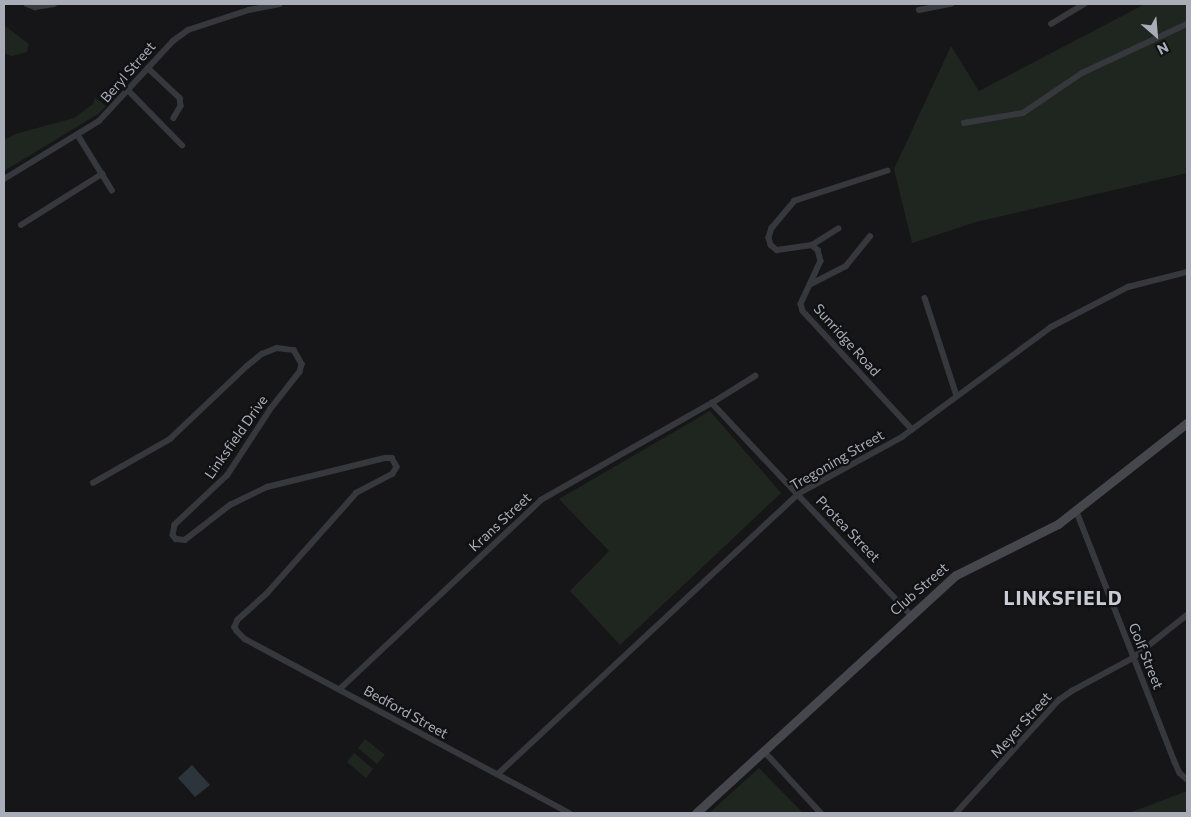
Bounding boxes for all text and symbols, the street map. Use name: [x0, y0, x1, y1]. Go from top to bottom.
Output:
north arrow: [1131, 10, 1181, 60]
street label: Beryl Street: [97, 38, 159, 106]
text: N: [1155, 39, 1172, 59]
street label: Sunridge Road: [810, 300, 884, 380]
street label: Linksfield Drive: [201, 392, 271, 482]
street label: Tregoning Street: [787, 426, 887, 494]
street label: Krans Street: [465, 489, 535, 555]
street label: Protea Street: [812, 493, 884, 565]
street label: Club Street: [887, 559, 951, 619]
district label: LINKSFIELD: [1002, 587, 1124, 609]
street label: Golf Street: [1125, 620, 1167, 692]
street label: Bedford Street: [361, 682, 451, 742]
street label: Meyer Street: [987, 689, 1055, 761]

